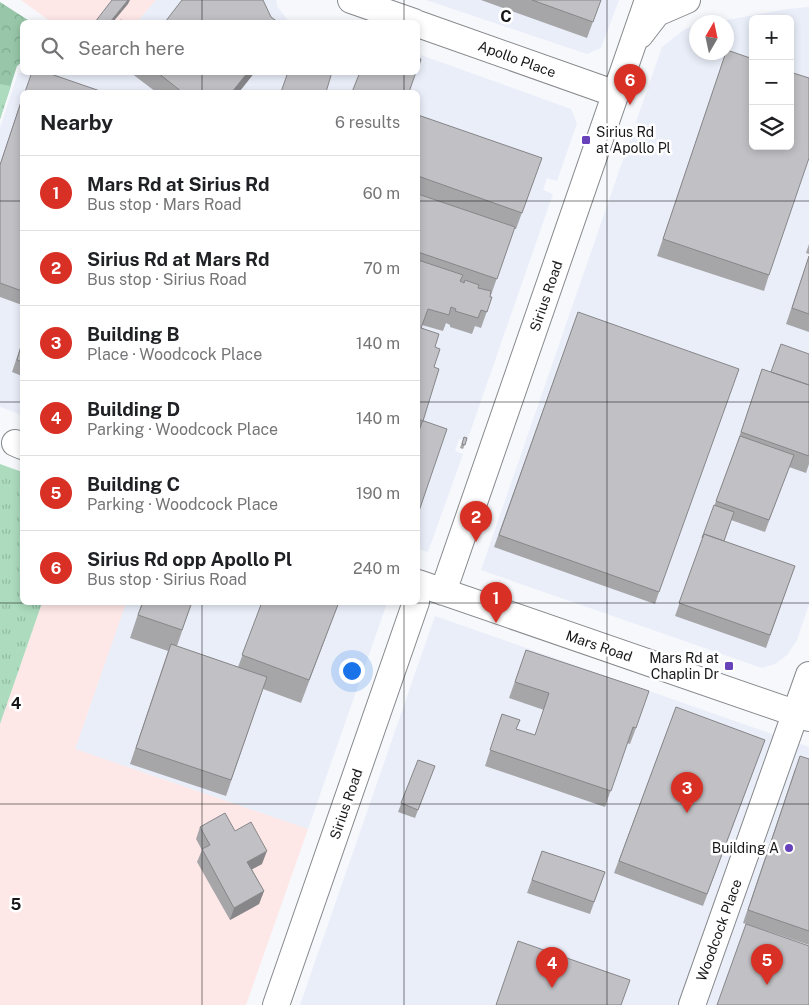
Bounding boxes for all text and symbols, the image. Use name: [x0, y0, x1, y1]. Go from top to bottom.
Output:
text: C: [500, 7, 512, 26]
north arrow: [689, 15, 734, 60]
map controls: [749, 15, 794, 150]
button: +: [749, 15, 794, 60]
search box: [20, 20, 420, 75]
icon: search: [38, 34, 66, 62]
text: Search here: [78, 37, 185, 59]
street label: Apollo Place: [476, 38, 558, 81]
button: −: [749, 60, 794, 105]
pin: 6: [614, 64, 646, 105]
button: layers: [749, 105, 794, 150]
text: Nearby: [40, 110, 113, 135]
text: 6 results: [335, 113, 400, 132]
place label: Sirius Rd at Apollo Pl: [596, 124, 671, 156]
marker: Sirius Rd at Apollo Pl: [580, 134, 592, 146]
text: Mars Rd at Sirius Rd: [87, 173, 270, 195]
text: 1: [53, 184, 59, 203]
text: 60 m: [363, 184, 400, 203]
text: Bus stop · Mars Road: [87, 195, 242, 214]
text: Sirius Rd at Mars Rd: [87, 248, 270, 270]
text: 2: [51, 259, 61, 278]
text: 70 m: [363, 259, 400, 278]
street label: Sirius Road: [526, 259, 566, 333]
text: Bus stop · Sirius Road: [87, 270, 247, 289]
text: Building B: [87, 323, 179, 345]
text: 3: [51, 334, 61, 353]
text: 140 m: [356, 334, 400, 353]
text: Place · Woodcock Place: [87, 345, 262, 364]
text: Building D: [87, 398, 180, 420]
text: 4: [51, 409, 61, 428]
text: 140 m: [356, 409, 400, 428]
text: Parking · Woodcock Place: [87, 420, 278, 439]
text: Building C: [87, 473, 180, 495]
text: 5: [51, 484, 61, 503]
text: 190 m: [356, 484, 400, 503]
text: Parking · Woodcock Place: [87, 495, 278, 514]
pin: 2: [460, 501, 492, 542]
text: Sirius Rd opp Apollo Pl: [87, 548, 292, 570]
text: 6: [51, 559, 61, 578]
text: 240 m: [353, 559, 400, 578]
text: Bus stop · Sirius Road: [87, 570, 247, 589]
pin: 1: [480, 582, 512, 623]
street label: Mars Road: [564, 627, 634, 665]
place label: Mars Rd at Chaplin Dr: [649, 650, 719, 682]
your location: [339, 658, 365, 684]
marker: Mars Rd at Chaplin Dr: [723, 660, 735, 672]
text: 4: [11, 694, 22, 713]
street label: Sirius Road: [326, 767, 366, 841]
pin: 3: [671, 772, 703, 813]
place label: Building A: [712, 840, 779, 856]
marker: Building A: [783, 842, 795, 854]
street label: Woodcock Place: [693, 877, 745, 983]
text: 5: [11, 895, 22, 914]
pin: 5: [751, 944, 783, 985]
pin: 4: [536, 947, 568, 988]

